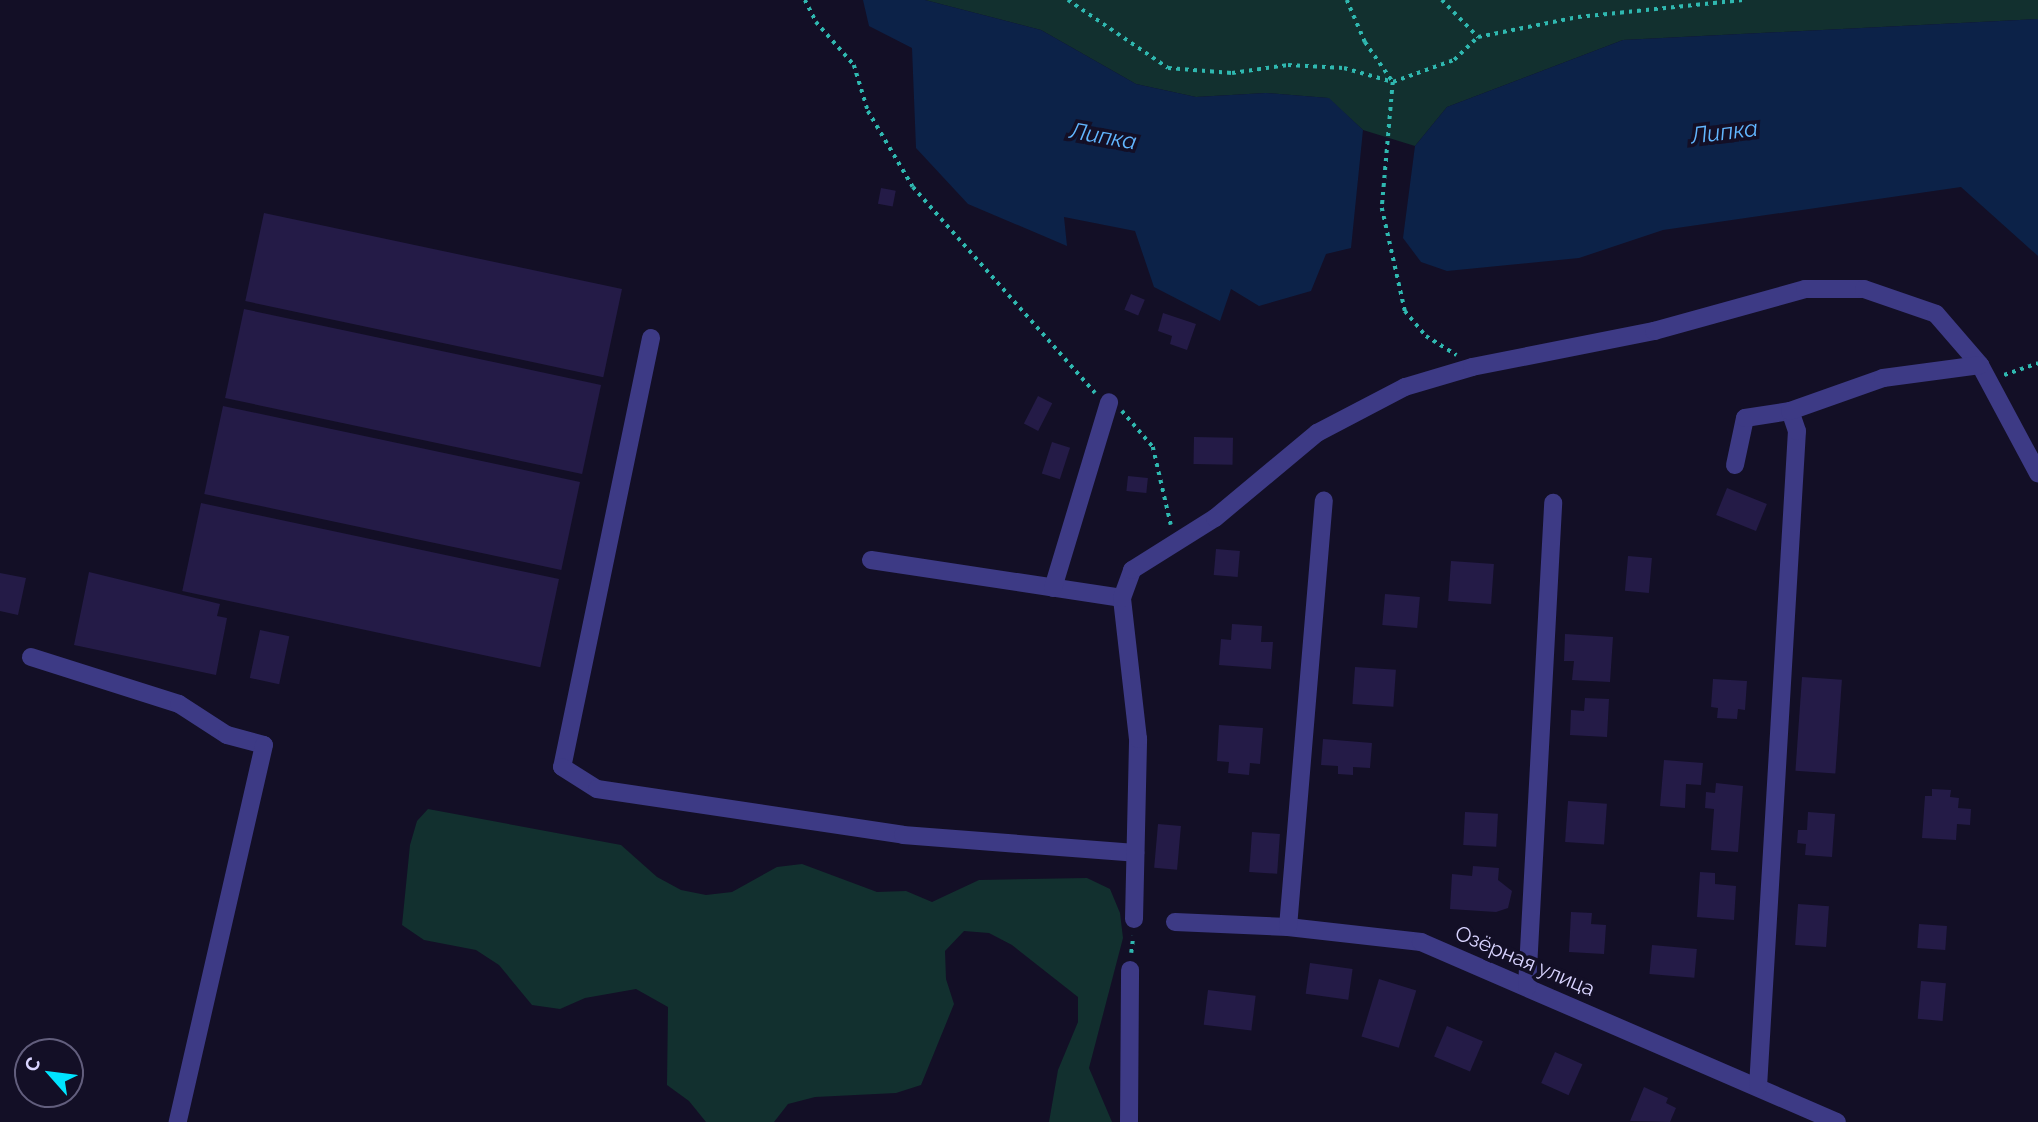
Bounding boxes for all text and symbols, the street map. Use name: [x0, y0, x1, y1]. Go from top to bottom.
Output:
water label: Липка: [1689, 114, 1759, 150]
water label: Липка: [1067, 117, 1139, 155]
street label: Озёрная улица: [1451, 920, 1599, 1002]
north arrow: [14, 1038, 84, 1108]
text: С: [19, 1053, 45, 1075]

